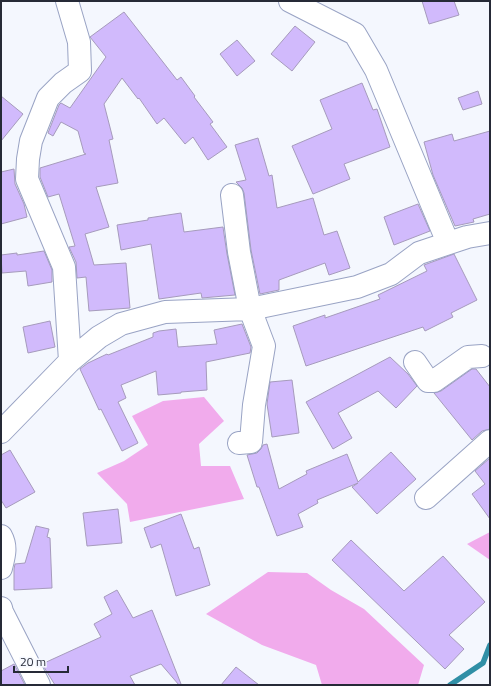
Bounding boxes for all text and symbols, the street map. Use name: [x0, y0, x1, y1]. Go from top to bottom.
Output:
scale bar: [14, 648, 68, 674]
text: 20 m: [20, 652, 46, 671]

